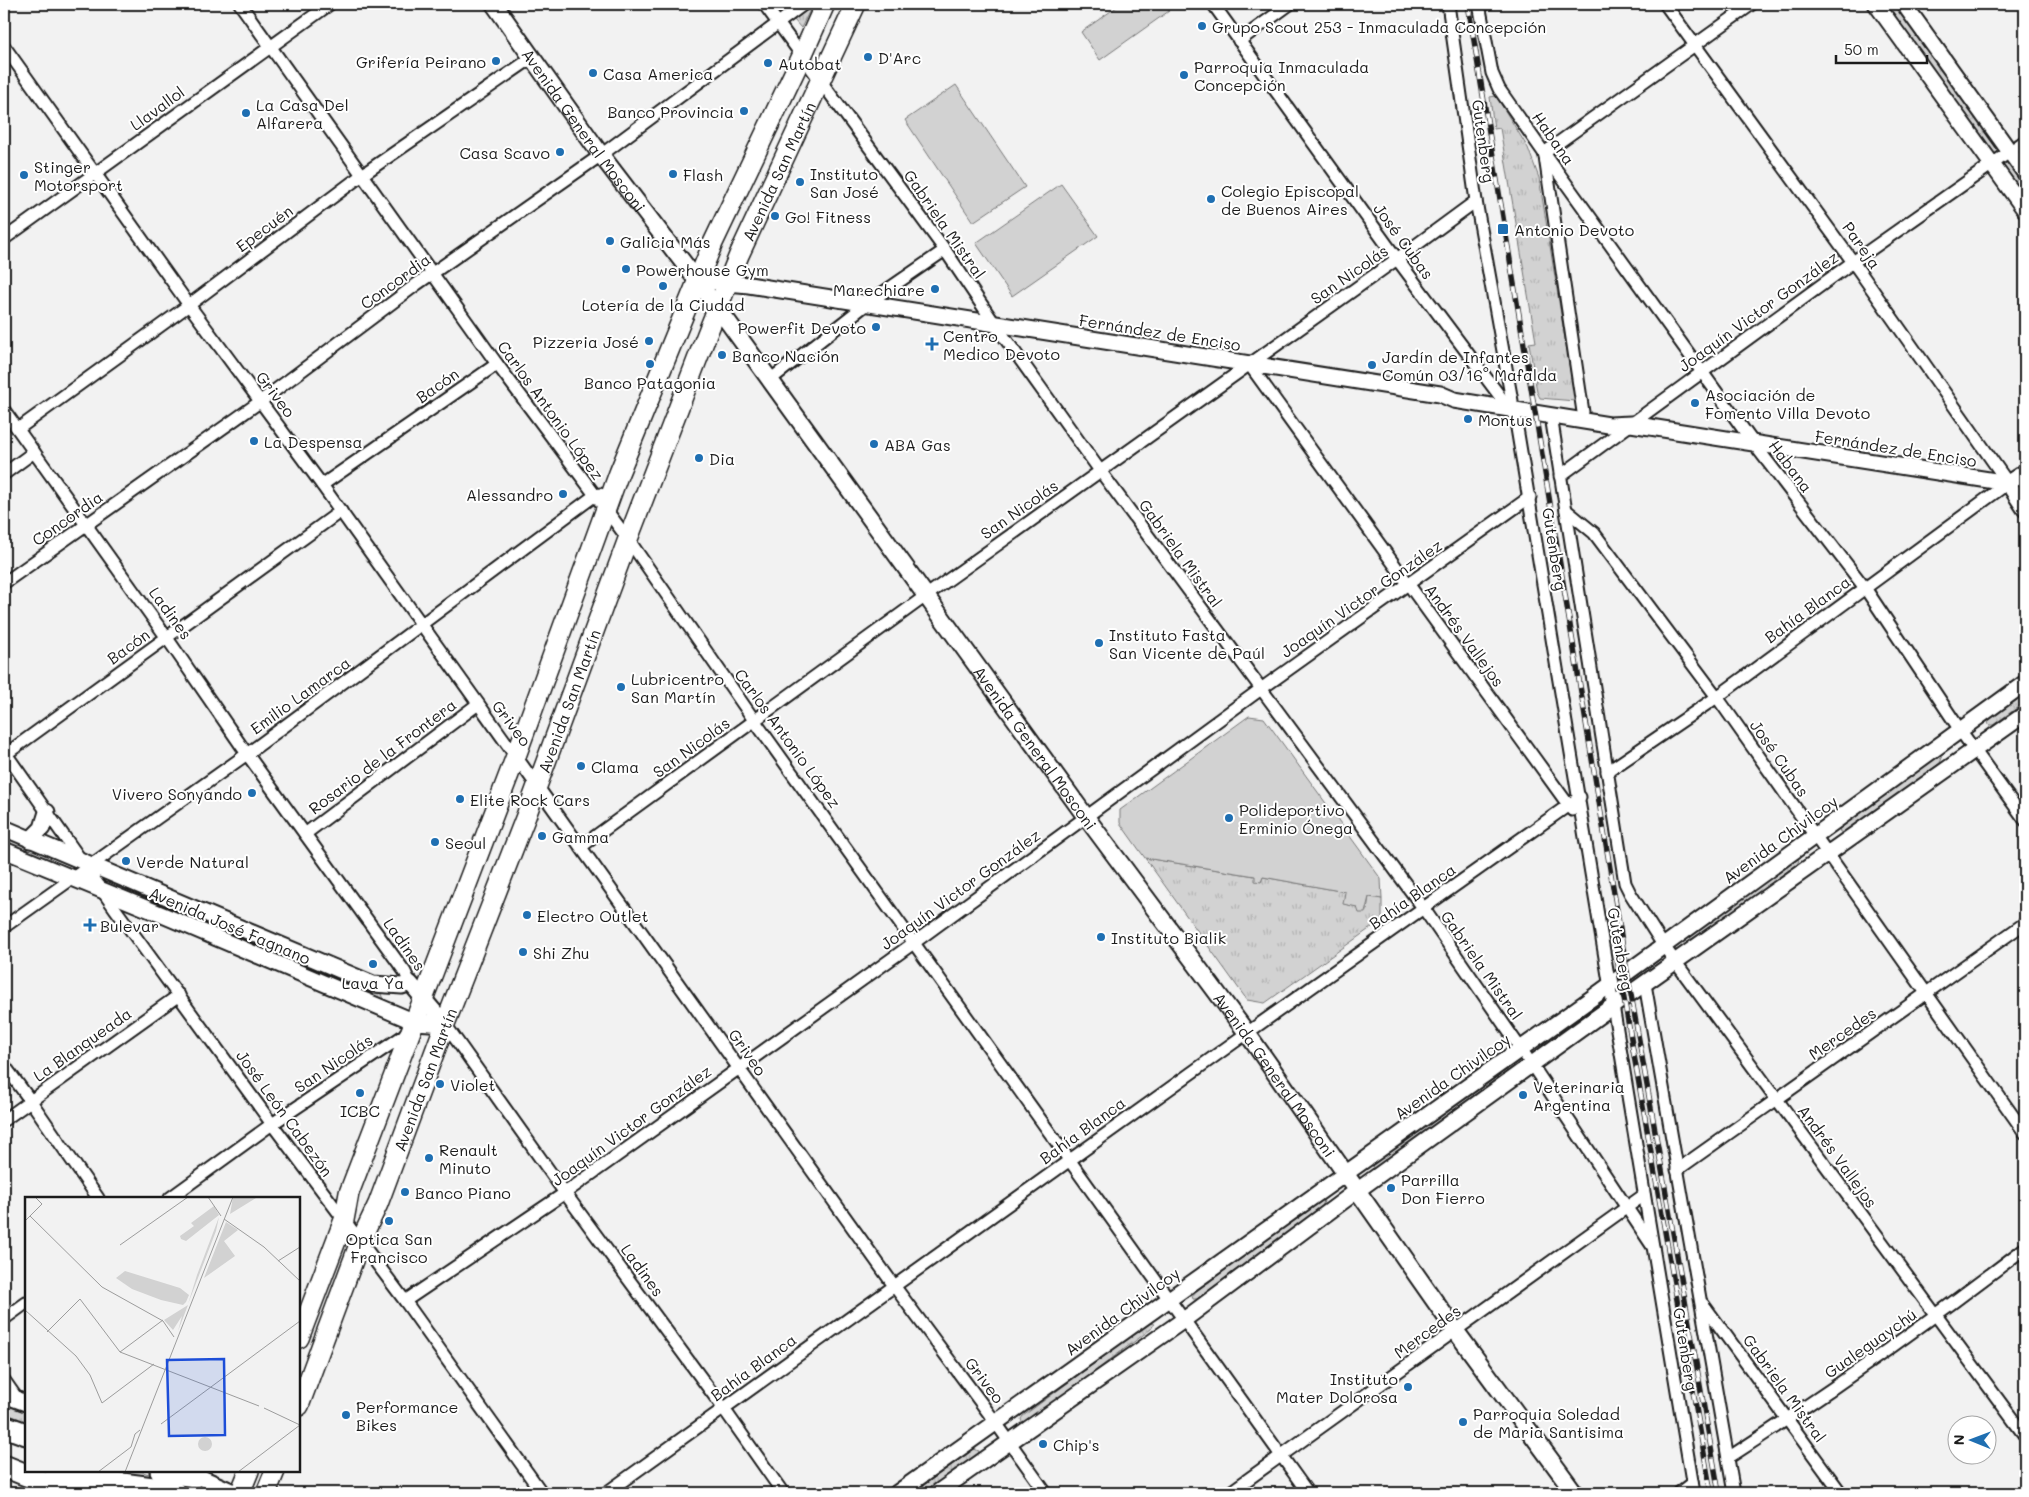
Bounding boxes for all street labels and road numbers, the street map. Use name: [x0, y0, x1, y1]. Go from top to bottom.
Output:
street label: Avenida General Mosconi: [518, 44, 651, 216]
street label: Llavallol: [126, 81, 188, 135]
street label: Avenida San Martín: [737, 98, 820, 244]
street label: Gutenberg: [1468, 98, 1500, 184]
street label: Habana: [1528, 107, 1580, 169]
street label: Gabriela Mistral: [900, 165, 990, 283]
street label: José Cubas: [1369, 199, 1439, 283]
street label: Epecuén: [231, 200, 297, 256]
street label: Pareja: [1838, 217, 1886, 273]
street label: San Nicolás: [1306, 239, 1392, 309]
street label: Joaquín Victor González: [1674, 246, 1842, 376]
street label: Concordia: [356, 248, 434, 314]
street label: Fernández de Enciso: [1078, 309, 1242, 355]
street label: Carlos Antonio López: [493, 336, 609, 484]
street label: Bacón: [411, 363, 463, 407]
street label: Griveo: [252, 367, 300, 421]
street label: Fernández de Enciso: [1814, 425, 1978, 471]
street label: Habana: [1764, 436, 1818, 496]
street label: San Nicolás: [976, 474, 1062, 544]
street label: Concordia: [28, 486, 107, 550]
street label: Gabriela Mistral: [1135, 495, 1227, 611]
street label: Gutenberg: [1538, 506, 1572, 592]
street label: Joaquín Victor González: [1276, 534, 1446, 662]
street label: Bahía Blanca: [1760, 571, 1854, 647]
street label: Andrés Vallejos: [1421, 579, 1509, 691]
street label: Ladines: [145, 583, 197, 643]
street label: Bacón: [103, 623, 153, 669]
street label: Avenida San Martín: [532, 626, 604, 776]
street label: Emilio Lamarca: [246, 652, 354, 738]
street label: Avenida General Mosconi: [969, 661, 1102, 834]
street label: Carlos Antonio López: [730, 664, 846, 812]
street label: Rosario de la Frontera: [304, 694, 460, 818]
street label: Griveo: [488, 696, 536, 750]
street label: San Nicolás: [648, 712, 734, 782]
street label: José Cubas: [1746, 715, 1814, 801]
street label: Avenida Chivilcoy: [1718, 790, 1842, 888]
street label: Joaquín Victor González: [876, 824, 1044, 954]
street label: Bahía Blanca: [1365, 858, 1459, 934]
street label: Avenida José Fagnano: [146, 881, 314, 969]
street label: Gabriela Mistral: [1437, 906, 1527, 1024]
street label: Gutenberg: [1603, 906, 1639, 992]
street label: Ladines: [379, 913, 431, 975]
street label: Avenida General Mosconi: [1209, 988, 1341, 1161]
street label: La Blanqueada: [29, 1002, 135, 1086]
street label: Mercedes: [1804, 1002, 1880, 1064]
street label: Avenida San Martín: [388, 1005, 461, 1154]
street label: Griveo: [724, 1024, 772, 1080]
street label: Avenida Chivilcoy: [1390, 1028, 1514, 1124]
street label: San Nicolás: [290, 1029, 376, 1097]
street label: José León Cabezón: [232, 1046, 338, 1180]
street label: Joaquín Victor González: [547, 1060, 715, 1190]
street label: Bahía Blanca: [1035, 1092, 1129, 1168]
street label: Andrés Vallejos: [1794, 1100, 1882, 1212]
street label: Ladines: [617, 1240, 669, 1300]
street label: Avenida Chivilcoy: [1060, 1262, 1184, 1360]
street label: Mercedes: [1389, 1300, 1465, 1362]
street label: Gualeguaychú: [1820, 1303, 1920, 1383]
street label: Gutenberg: [1669, 1306, 1703, 1392]
street label: Bahía Blanca: [706, 1329, 800, 1405]
street label: Gabriela Mistral: [1739, 1330, 1831, 1446]
street label: Griveo: [961, 1353, 1009, 1407]

